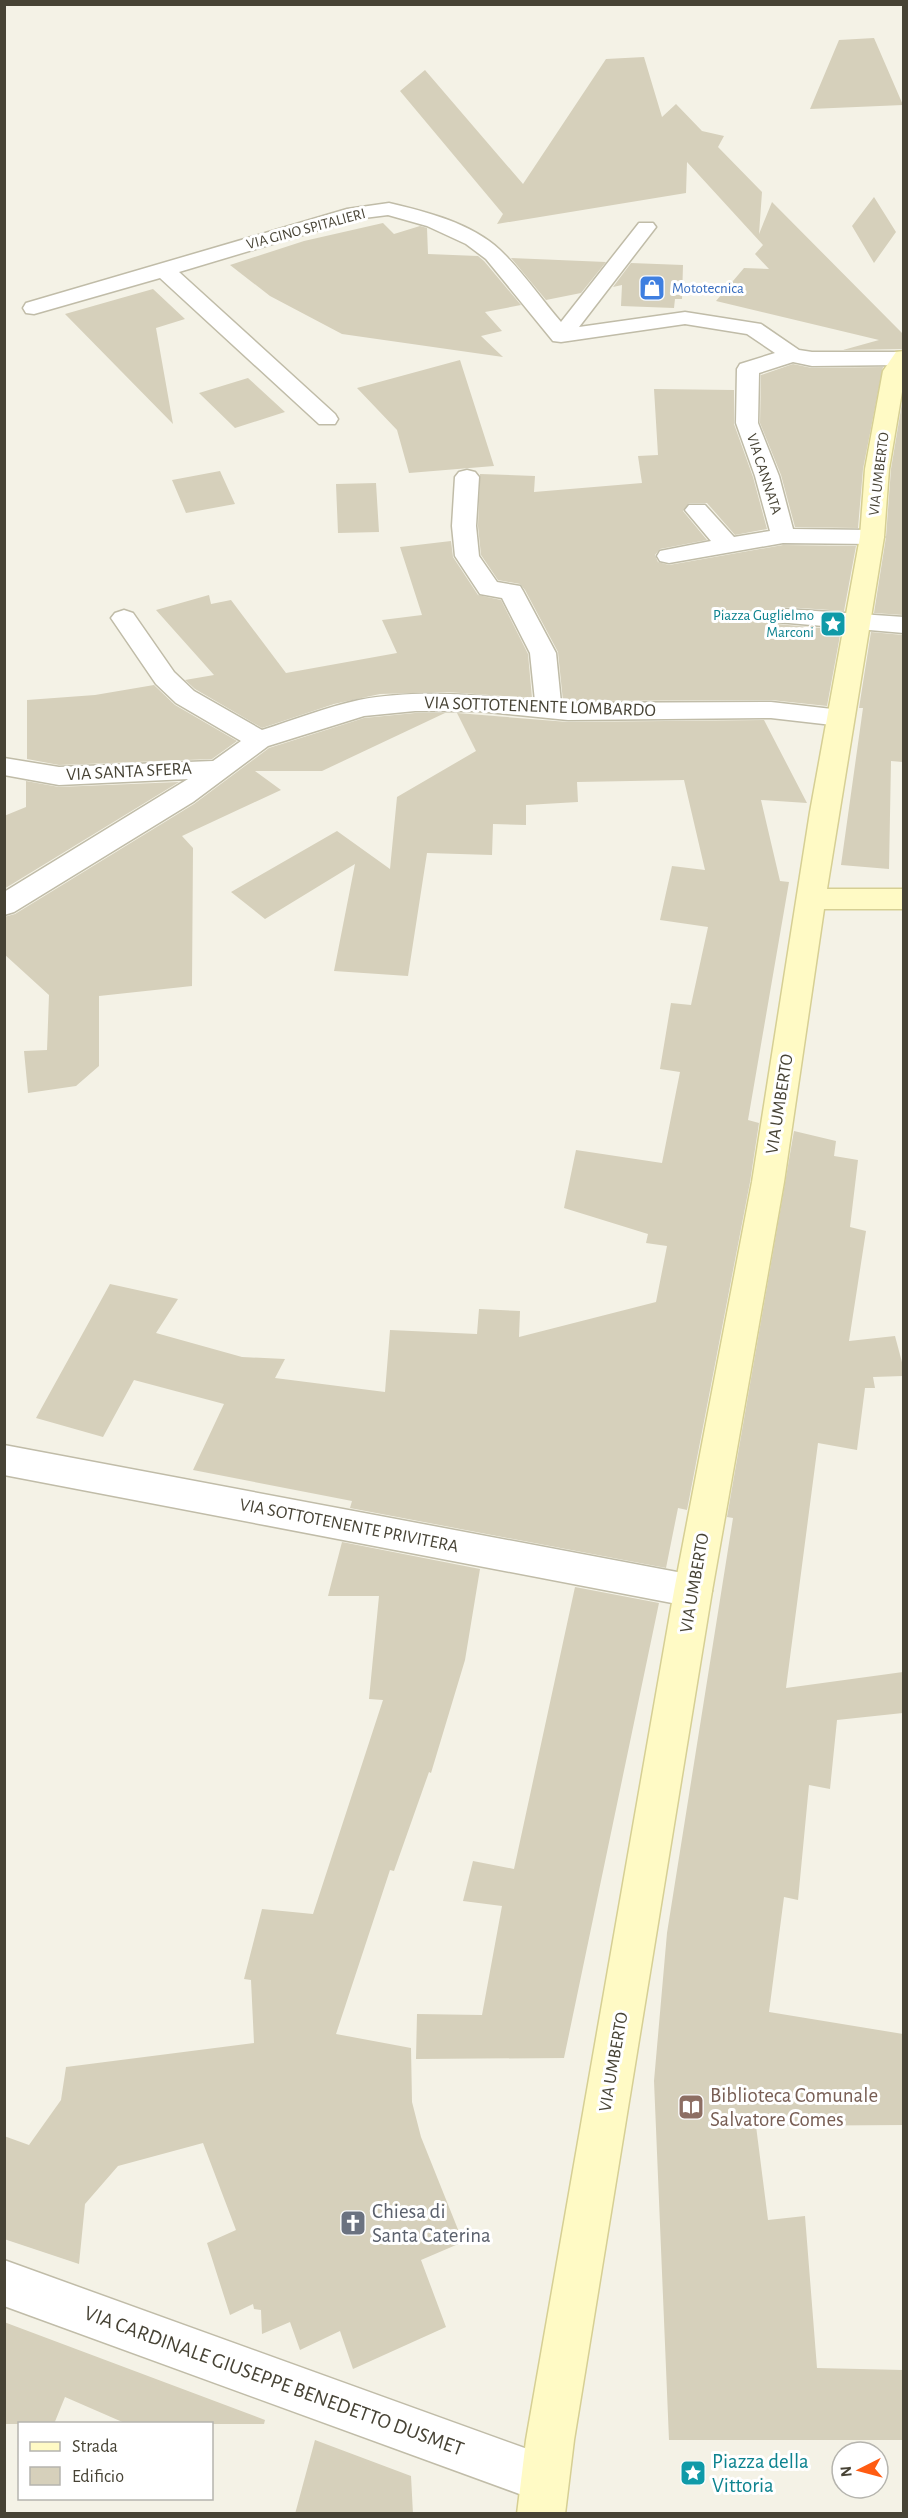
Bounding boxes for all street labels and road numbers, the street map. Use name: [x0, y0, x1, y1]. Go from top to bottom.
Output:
street label: VIA GINO SPITALIERI: [245, 206, 367, 252]
street label: VIA UMBERTO: [866, 431, 892, 517]
street label: VIA CANNATA: [744, 432, 784, 516]
street label: VIA SOTTOTENENTE LOMBARDO: [424, 694, 656, 720]
street label: VIA SANTA SFERA: [66, 760, 193, 784]
street label: VIA UMBERTO: [763, 1053, 797, 1155]
street label: VIA SOTTOTENENTE PRIVITERA: [238, 1496, 461, 1556]
street label: VIA UMBERTO: [677, 1532, 713, 1634]
street label: VIA UMBERTO: [596, 2011, 632, 2113]
street label: VIA CARDINALE GIUSEPPE BENEDETTO DUSMET: [81, 2302, 467, 2460]

